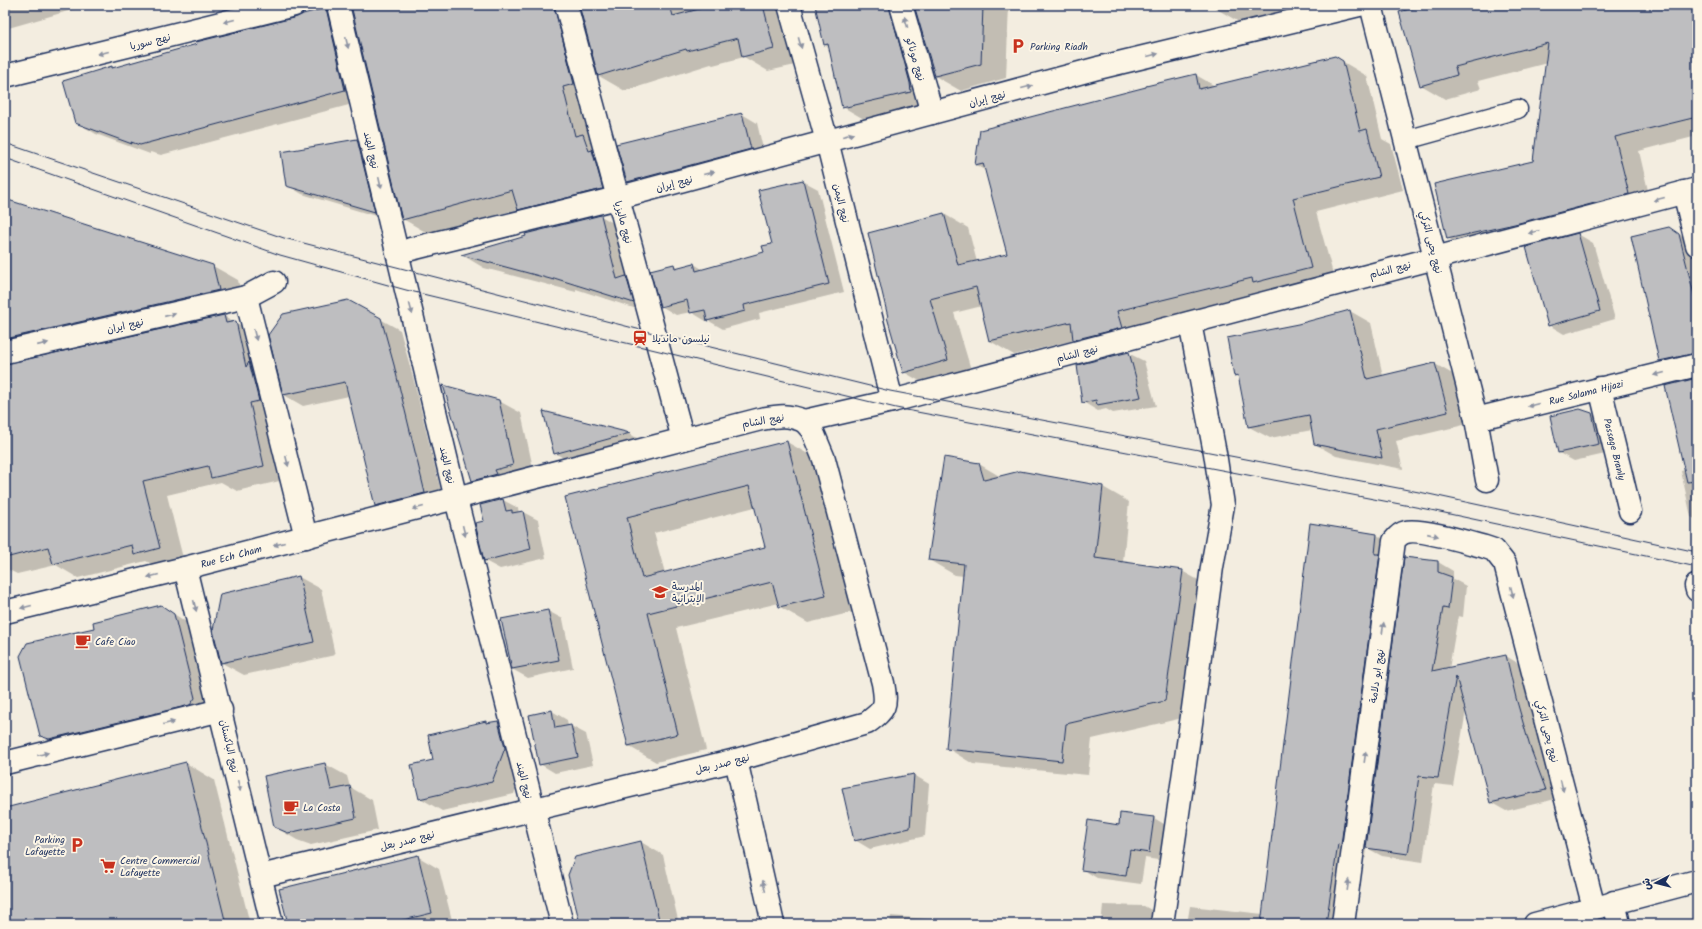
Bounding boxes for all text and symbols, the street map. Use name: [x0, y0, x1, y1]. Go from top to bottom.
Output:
one-way arrow: [903, 15, 909, 27]
one-way arrow: [223, 19, 236, 25]
street label: نهج سوريا: [128, 29, 172, 55]
street label: نهج موناكو: [901, 35, 929, 83]
one-way arrow: [797, 36, 803, 49]
one-way arrow: [344, 37, 350, 49]
parking icon: Parking Riadh: [1009, 37, 1027, 55]
place label: Parking Riadh: [1030, 39, 1088, 55]
one-way arrow: [97, 50, 110, 56]
one-way arrow: [1147, 51, 1160, 57]
one-way arrow: [1022, 84, 1034, 90]
street label: نهج إيران: [967, 86, 1007, 112]
street label: نهج الهند: [359, 130, 383, 171]
one-way arrow: [842, 132, 854, 138]
one-way arrow: [703, 170, 715, 176]
street label: نهج إيران: [654, 171, 694, 197]
one-way arrow: [377, 177, 383, 189]
street label: نهج اليمن: [828, 182, 854, 225]
one-way arrow: [1653, 196, 1665, 202]
street label: نهج ماليزيا: [610, 199, 636, 246]
street label: نهج يحيى التركي: [1415, 209, 1447, 276]
one-way arrow: [1527, 229, 1540, 235]
street label: نهج الشام: [1368, 257, 1413, 283]
one-way arrow: [408, 303, 414, 315]
one-way arrow: [164, 311, 176, 317]
street label: نهج ايران: [105, 314, 145, 338]
station icon: نيلسون مانديلا: [631, 329, 649, 347]
one-way arrow: [252, 330, 258, 342]
place label: نيلسون مانديلا: [652, 331, 710, 347]
one-way arrow: [37, 340, 49, 346]
street label: نهج الشام: [1055, 341, 1100, 367]
one-way arrow: [1653, 371, 1665, 377]
street label: Rue Salama Hijazi: [1547, 376, 1626, 410]
one-way arrow: [1527, 402, 1539, 408]
street label: نهج الشام: [741, 409, 785, 433]
street label: Passage Branly: [1599, 417, 1630, 482]
street label: نهج الهند: [435, 445, 459, 486]
one-way arrow: [284, 456, 290, 468]
one-way arrow: [412, 506, 425, 512]
one-way arrow: [461, 525, 467, 537]
one-way arrow: [1427, 532, 1439, 538]
street label: Rue Ech Cham: [199, 541, 264, 573]
one-way arrow: [273, 541, 285, 547]
one-way arrow: [147, 573, 159, 579]
place label: المدرسة الإبترائية: [672, 579, 704, 607]
school or university icon: المدرسة الإبترائية: [651, 583, 669, 601]
one-way arrow: [1509, 586, 1515, 598]
one-way arrow: [192, 600, 198, 612]
one-way arrow: [20, 604, 33, 610]
one-way arrow: [1379, 622, 1386, 634]
cafe icon: Cafe Ciao: [74, 632, 92, 650]
place label: Cafe Ciao: [95, 634, 136, 650]
street label: نهج ابو دلامة: [1365, 648, 1389, 704]
street label: نهج يحيى التركي: [1531, 698, 1563, 765]
street label: نهج الباكستان: [215, 718, 243, 775]
one-way arrow: [163, 720, 175, 726]
street label: نهج صدر بعل: [693, 749, 751, 778]
one-way arrow: [37, 750, 49, 756]
one-way arrow: [1362, 750, 1368, 763]
street label: نهج الهند: [512, 760, 536, 801]
one-way arrow: [237, 780, 243, 793]
one-way arrow: [1559, 780, 1565, 792]
cafe icon: La Costa: [282, 798, 300, 816]
place label: La Costa: [303, 800, 341, 816]
street label: نهج صدر بعل: [378, 826, 436, 855]
place label: Parking Lafayette: [25, 832, 65, 860]
parking icon: Parking Lafayette: [68, 836, 86, 854]
place label: Centre Commercial Lafayette: [120, 853, 200, 881]
supermarket icon: Centre Commercial Lafayette: [99, 857, 117, 875]
north arrow: [1636, 863, 1676, 903]
text: ش: [1637, 877, 1657, 891]
one-way arrow: [1345, 879, 1351, 891]
one-way arrow: [761, 880, 767, 892]

